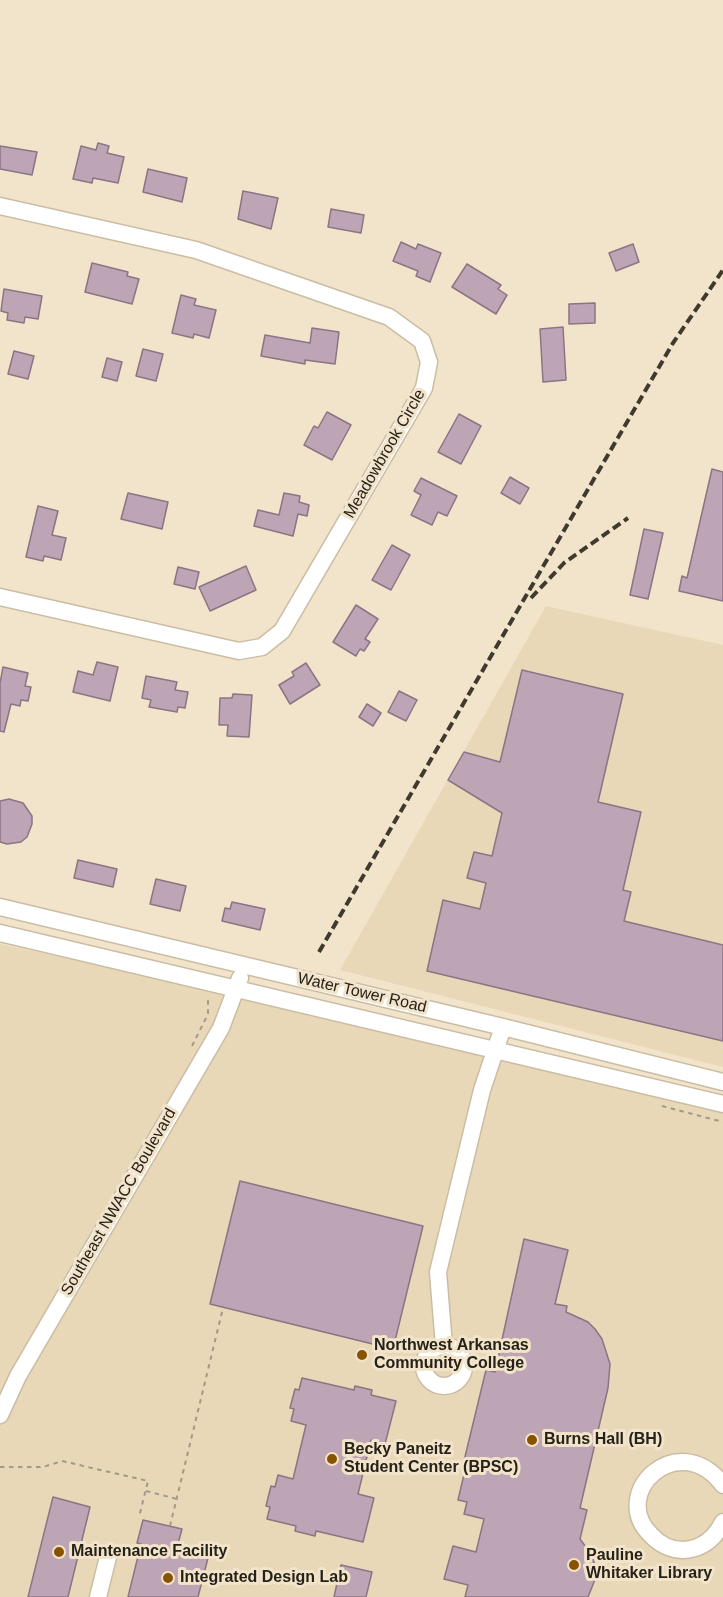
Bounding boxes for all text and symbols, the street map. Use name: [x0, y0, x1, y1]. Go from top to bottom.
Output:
street label: Meadowbrook Circle: [340, 386, 430, 522]
street label: Water Tower Road: [296, 969, 428, 1017]
street label: Southeast NWACC Boulevard: [57, 1105, 181, 1299]
place label: Northwest Arkansas Community College: [374, 1336, 529, 1374]
marker: Northwest Arkansas Community College: [355, 1348, 369, 1362]
place label: Burns Hall (BH): [544, 1430, 662, 1450]
marker: Burns Hall (BH): [525, 1433, 539, 1447]
place label: Becky Paneitz Student Center (BPSC): [344, 1440, 518, 1478]
marker: Becky Paneitz Student Center (BPSC): [325, 1452, 339, 1466]
place label: Maintenance Facility: [71, 1542, 227, 1562]
marker: Maintenance Facility: [52, 1545, 66, 1559]
place label: Pauline Whitaker Library: [586, 1546, 712, 1584]
marker: Pauline Whitaker Library: [567, 1558, 581, 1572]
place label: Integrated Design Lab: [180, 1568, 348, 1588]
marker: Integrated Design Lab: [161, 1571, 175, 1585]

